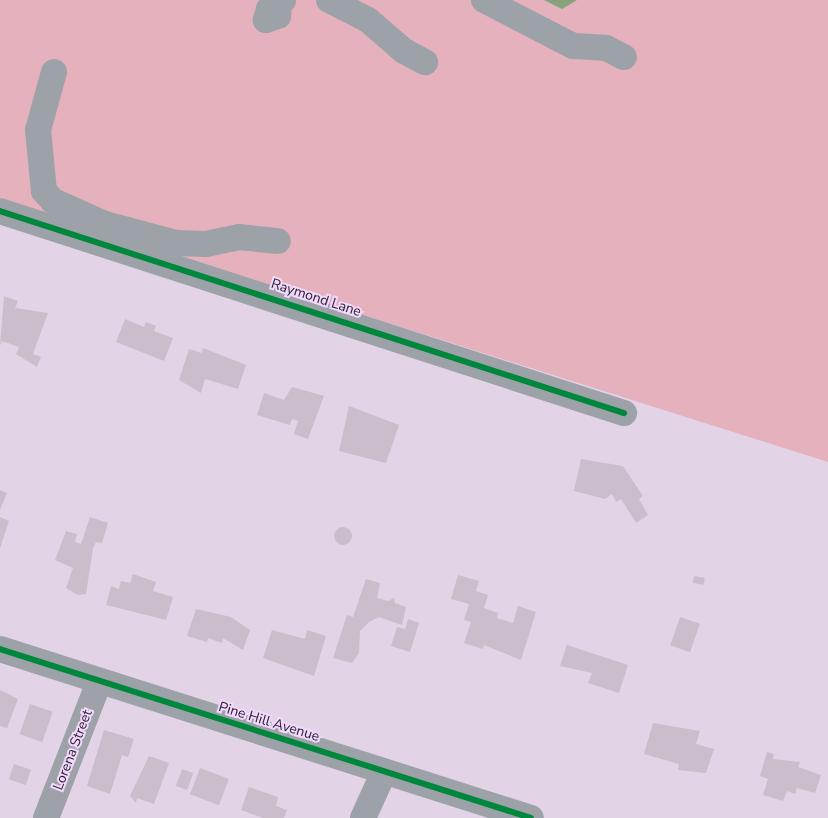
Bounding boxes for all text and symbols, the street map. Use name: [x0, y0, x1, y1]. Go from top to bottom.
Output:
street label: Raymond Lane: [269, 276, 363, 320]
street label: Pine Hill Avenue: [217, 699, 321, 745]
street label: Lorena Street: [50, 707, 96, 793]

